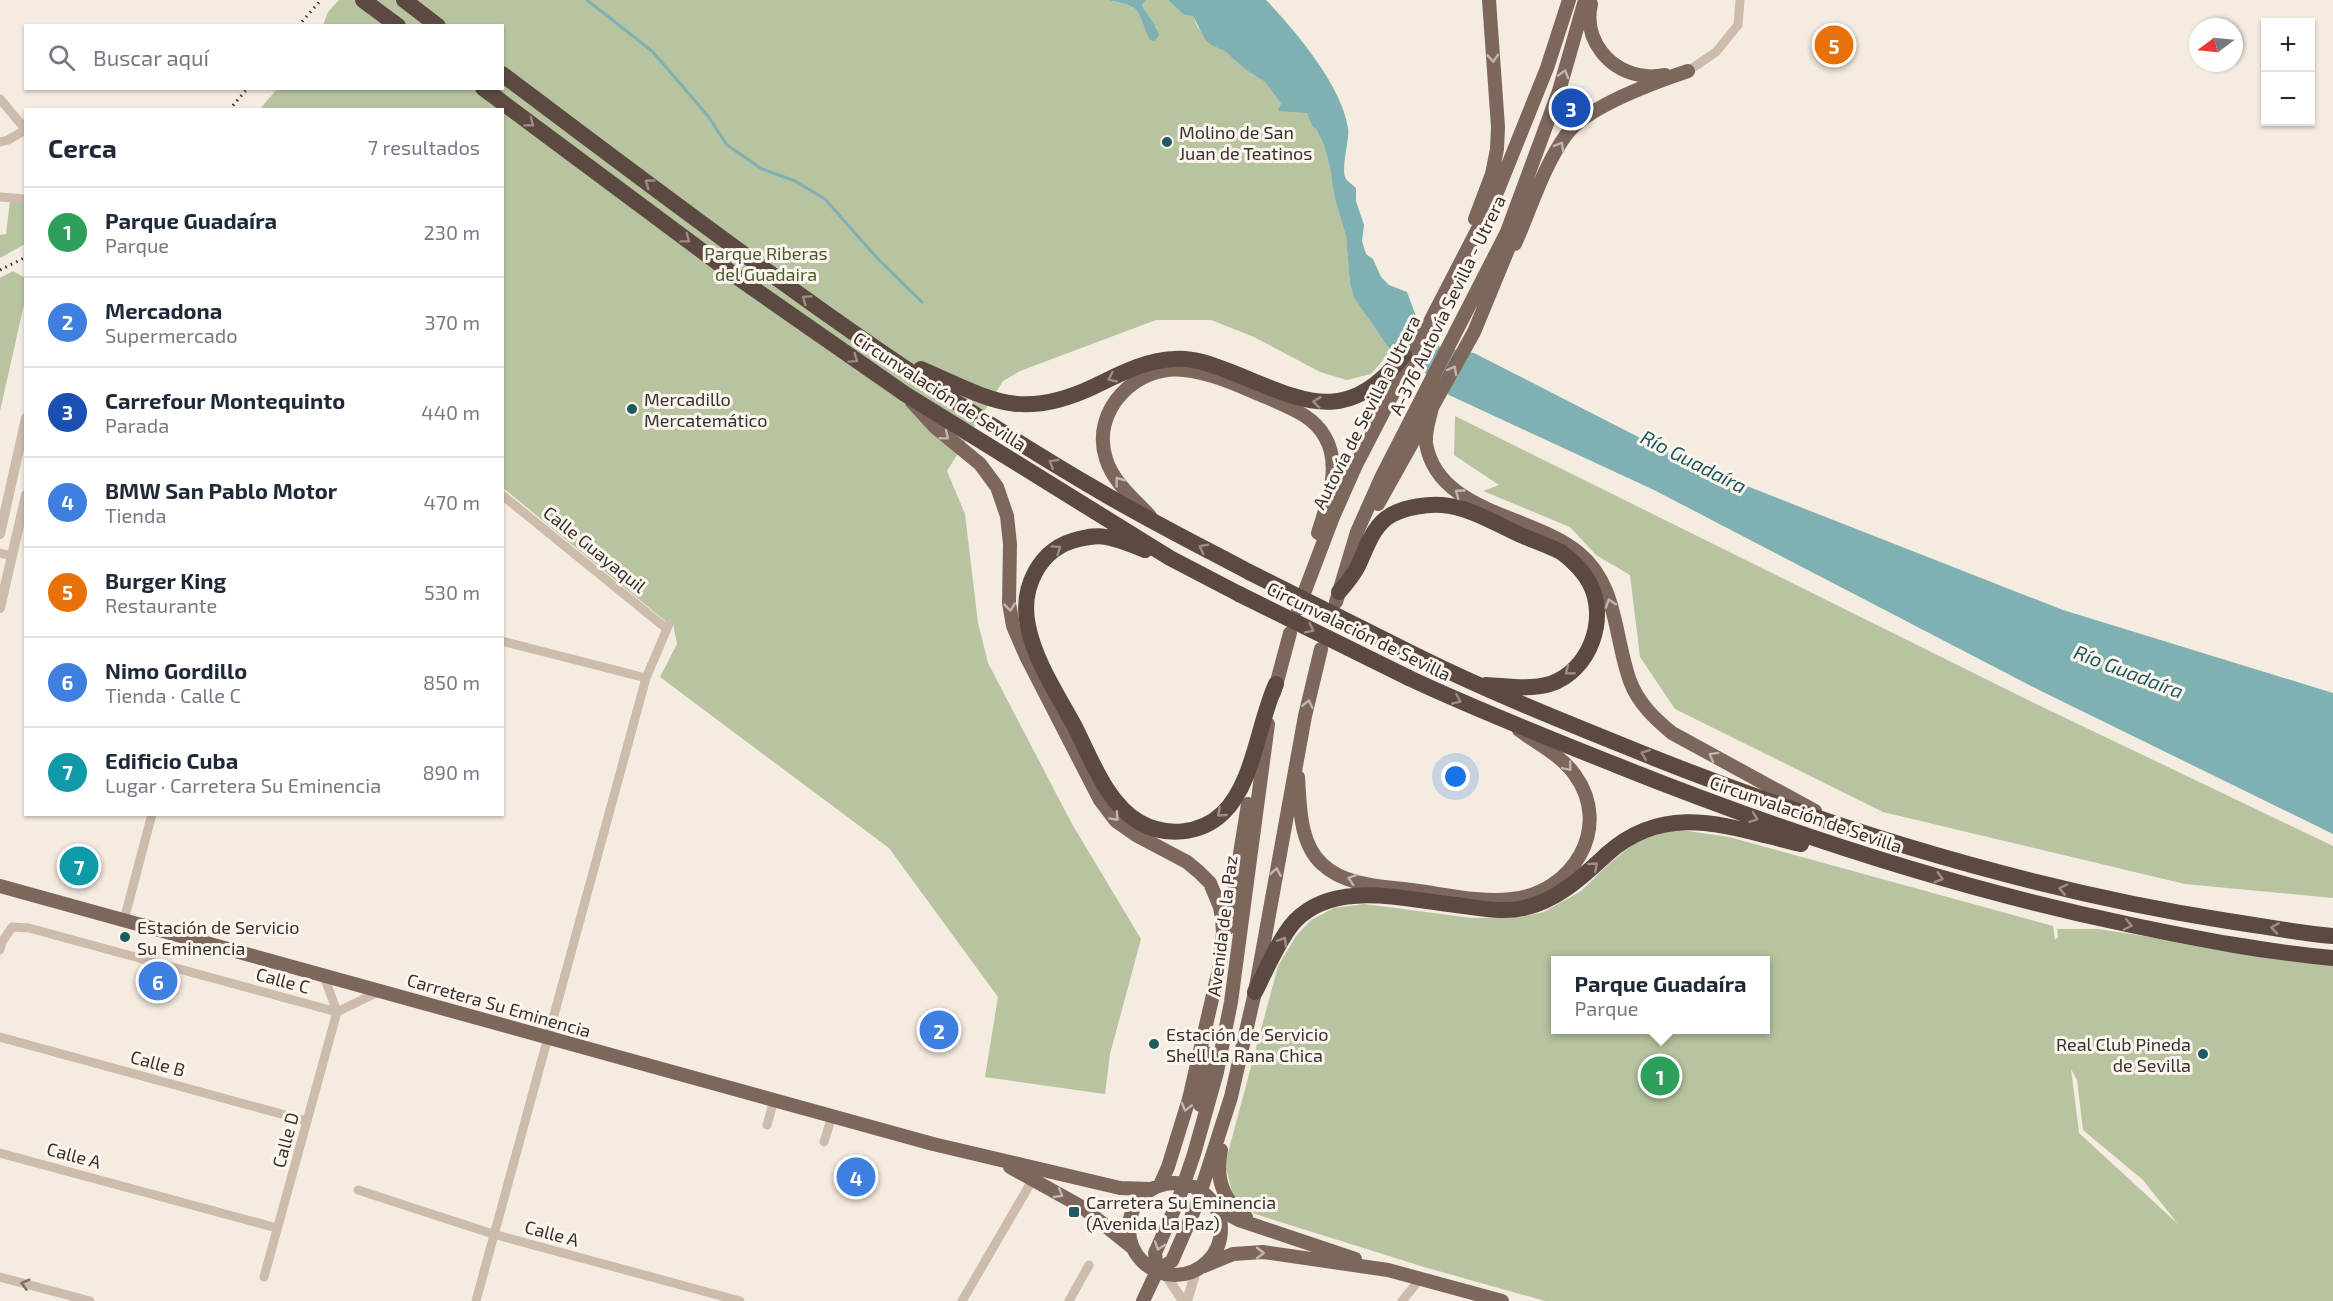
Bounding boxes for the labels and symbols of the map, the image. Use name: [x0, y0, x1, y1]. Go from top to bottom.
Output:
north arrow: [2189, 18, 2243, 72]
pin: 5: [1814, 22, 1854, 68]
one-way arrow: [1486, 54, 1499, 63]
one-way arrow: [1557, 70, 1569, 80]
pin: 3: [1552, 86, 1590, 130]
one-way arrow: [523, 116, 534, 127]
place label: Molino de San Juan de Teatinos: [1179, 121, 1312, 164]
marker: Molino de San Juan de Teatinos: [1160, 135, 1174, 149]
one-way arrow: [1552, 142, 1564, 152]
one-way arrow: [645, 180, 656, 191]
street label: A-376 Autovía Sevilla - Utrera: [1384, 192, 1510, 418]
one-way arrow: [680, 232, 691, 243]
park label: Parque Riberas del Guadaira: [704, 242, 828, 285]
one-way arrow: [802, 295, 813, 306]
street label: Autovía de Sevilla a Utrera: [1307, 311, 1425, 513]
street label: Circunvalación de Sevilla: [849, 327, 1031, 455]
one-way arrow: [847, 352, 858, 363]
one-way arrow: [1446, 366, 1457, 376]
one-way arrow: [1107, 371, 1118, 383]
place label: Mercadillo Mercatemático: [644, 388, 768, 431]
one-way arrow: [1312, 396, 1321, 408]
marker: Mercadillo Mercatemático: [625, 402, 639, 416]
water label: Río Guadaíra: [1637, 424, 1751, 498]
one-way arrow: [938, 428, 949, 439]
one-way arrow: [1049, 459, 1059, 471]
one-way arrow: [1115, 477, 1126, 488]
one-way arrow: [1454, 489, 1465, 500]
street label: Calle Guayaquil: [539, 501, 651, 597]
one-way arrow: [1199, 544, 1210, 555]
one-way arrow: [1050, 545, 1061, 556]
street label: Circunvalación de Sevilla: [1263, 577, 1455, 685]
one-way arrow: [1605, 598, 1617, 609]
one-way arrow: [1003, 602, 1016, 611]
one-way arrow: [1304, 622, 1315, 633]
water label: Río Guadaíra: [2071, 639, 2187, 703]
one-way arrow: [1565, 663, 1576, 674]
one-way arrow: [1450, 693, 1461, 705]
one-way arrow: [1300, 700, 1313, 710]
one-way arrow: [1640, 749, 1651, 761]
one-way arrow: [1709, 752, 1719, 763]
one-way arrow: [1561, 760, 1572, 771]
your location: [1441, 762, 1470, 791]
street label: Circunvalación de Sevilla: [1707, 771, 1905, 857]
one-way arrow: [1217, 806, 1228, 817]
one-way arrow: [1107, 810, 1118, 821]
one-way arrow: [1748, 810, 1759, 823]
pin: 7: [60, 844, 98, 888]
street label: Avenida de la Paz: [1202, 854, 1242, 998]
one-way arrow: [1587, 862, 1598, 873]
one-way arrow: [1269, 868, 1281, 877]
one-way arrow: [1933, 871, 1944, 883]
one-way arrow: [1347, 874, 1358, 887]
one-way arrow: [2058, 884, 2068, 897]
place label: Estación de Servicio Su Eminencia: [137, 916, 299, 959]
one-way arrow: [2123, 918, 2133, 931]
one-way arrow: [2270, 923, 2280, 935]
marker: Estación de Servicio Su Eminencia: [118, 930, 132, 944]
one-way arrow: [1275, 937, 1287, 947]
pin: 6: [138, 958, 178, 1004]
street label: Calle C: [254, 962, 312, 998]
street label: Carretera Su Eminencia: [405, 968, 593, 1042]
pin: 2: [920, 1008, 958, 1052]
place label: Estación de Servicio Shell La Rana Chica: [1166, 1023, 1328, 1066]
place label: Real Club Pineda de Sevilla: [2056, 1033, 2191, 1076]
marker: Estación de Servicio Shell La Rana Chica: [1147, 1037, 1161, 1051]
street label: Calle B: [128, 1045, 188, 1081]
marker: Real Club Pineda de Sevilla: [2196, 1047, 2210, 1061]
pin: 1: [1640, 1054, 1680, 1098]
one-way arrow: [1181, 1101, 1193, 1112]
street label: Calle D: [267, 1110, 303, 1170]
street label: Calle A: [44, 1137, 104, 1173]
pin: 4: [836, 1154, 876, 1200]
one-way arrow: [1053, 1186, 1063, 1198]
place label: Carretera Su Eminencia (Avenida La Paz): [1086, 1191, 1276, 1234]
marker: Carretera Su Eminencia (Avenida La Paz): [1067, 1205, 1081, 1219]
street label: Calle A: [522, 1215, 582, 1251]
one-way arrow: [1154, 1241, 1166, 1251]
one-way arrow: [1256, 1247, 1265, 1259]
one-way arrow: [20, 1279, 31, 1291]

